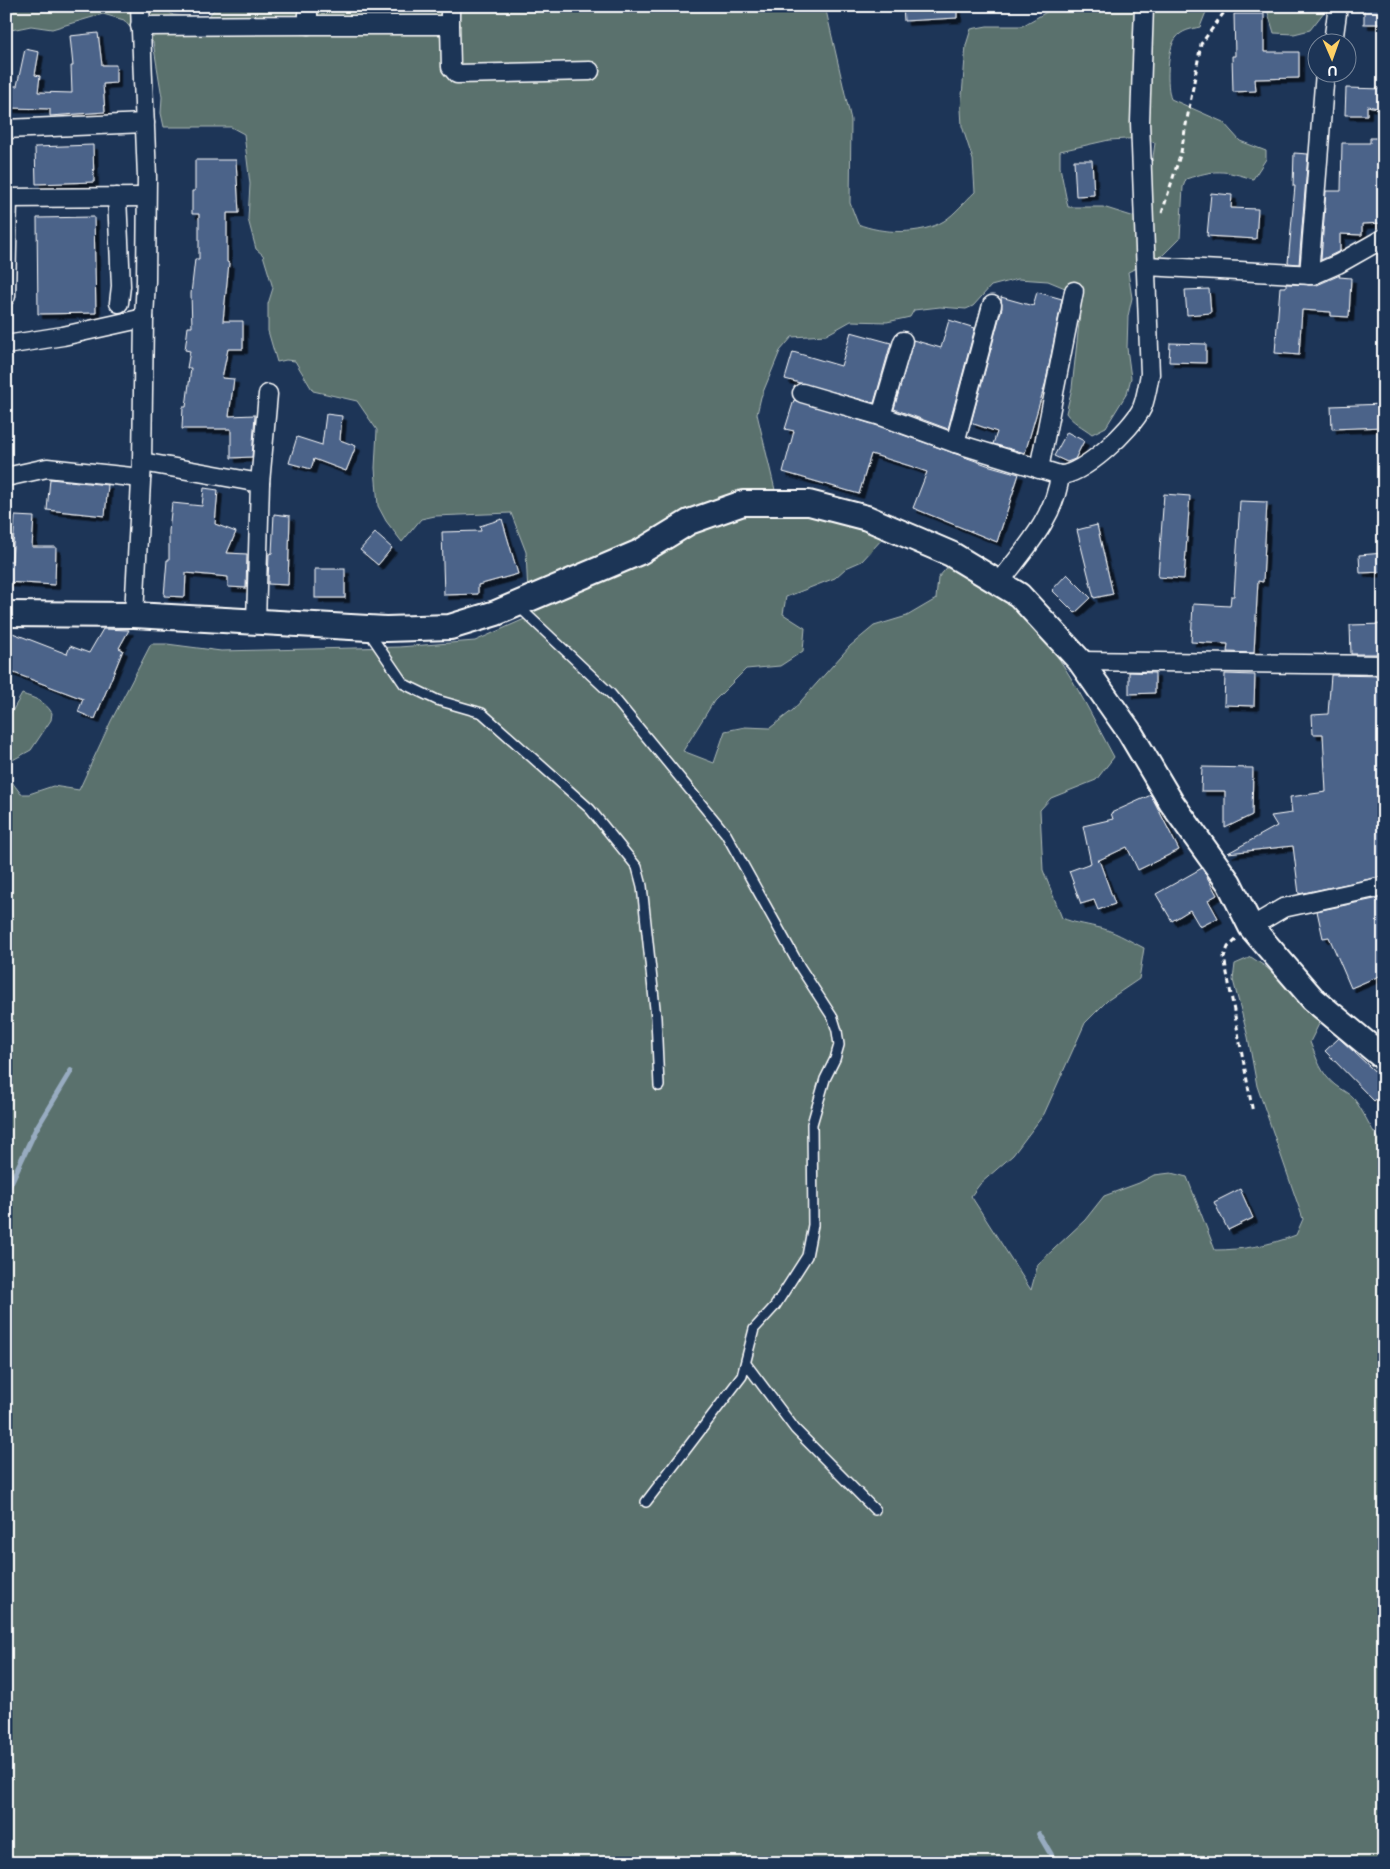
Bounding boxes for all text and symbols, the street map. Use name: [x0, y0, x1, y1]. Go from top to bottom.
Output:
north arrow: [1308, 32, 1358, 82]
text: U: [1327, 62, 1338, 79]

